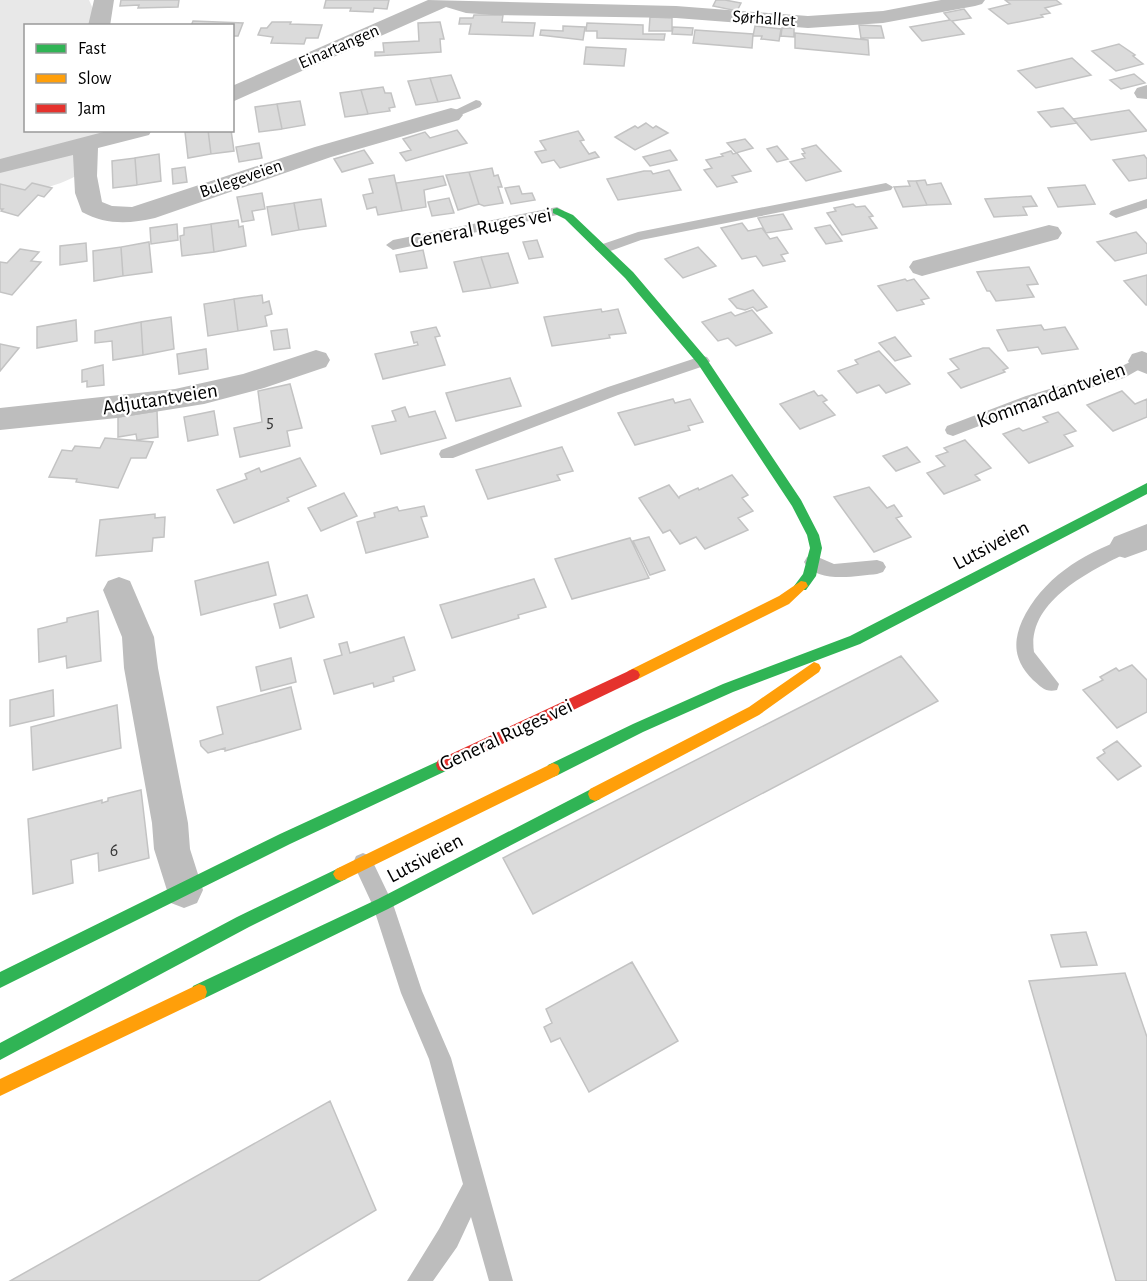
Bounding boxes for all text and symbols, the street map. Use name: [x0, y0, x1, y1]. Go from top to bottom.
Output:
street label: Sørhallet: [732, 8, 796, 30]
street label: Einartangen: [296, 21, 382, 73]
legend: [24, 24, 234, 132]
text: Fast: [78, 40, 106, 58]
text: Slow: [78, 70, 111, 88]
text: Jam: [78, 100, 106, 118]
street label: Bulegeveien: [197, 156, 285, 202]
street label: General Ruges vei: [408, 204, 554, 252]
street label: Kommandantveien: [974, 358, 1128, 432]
street label: Adjutantveien: [101, 380, 219, 418]
house number: 5: [266, 413, 274, 431]
street label: Lutsiveien: [950, 516, 1032, 574]
street label: General Ruges vei: [436, 695, 576, 775]
street label: Lutsiveien: [384, 829, 466, 887]
house number: 6: [110, 842, 118, 860]

